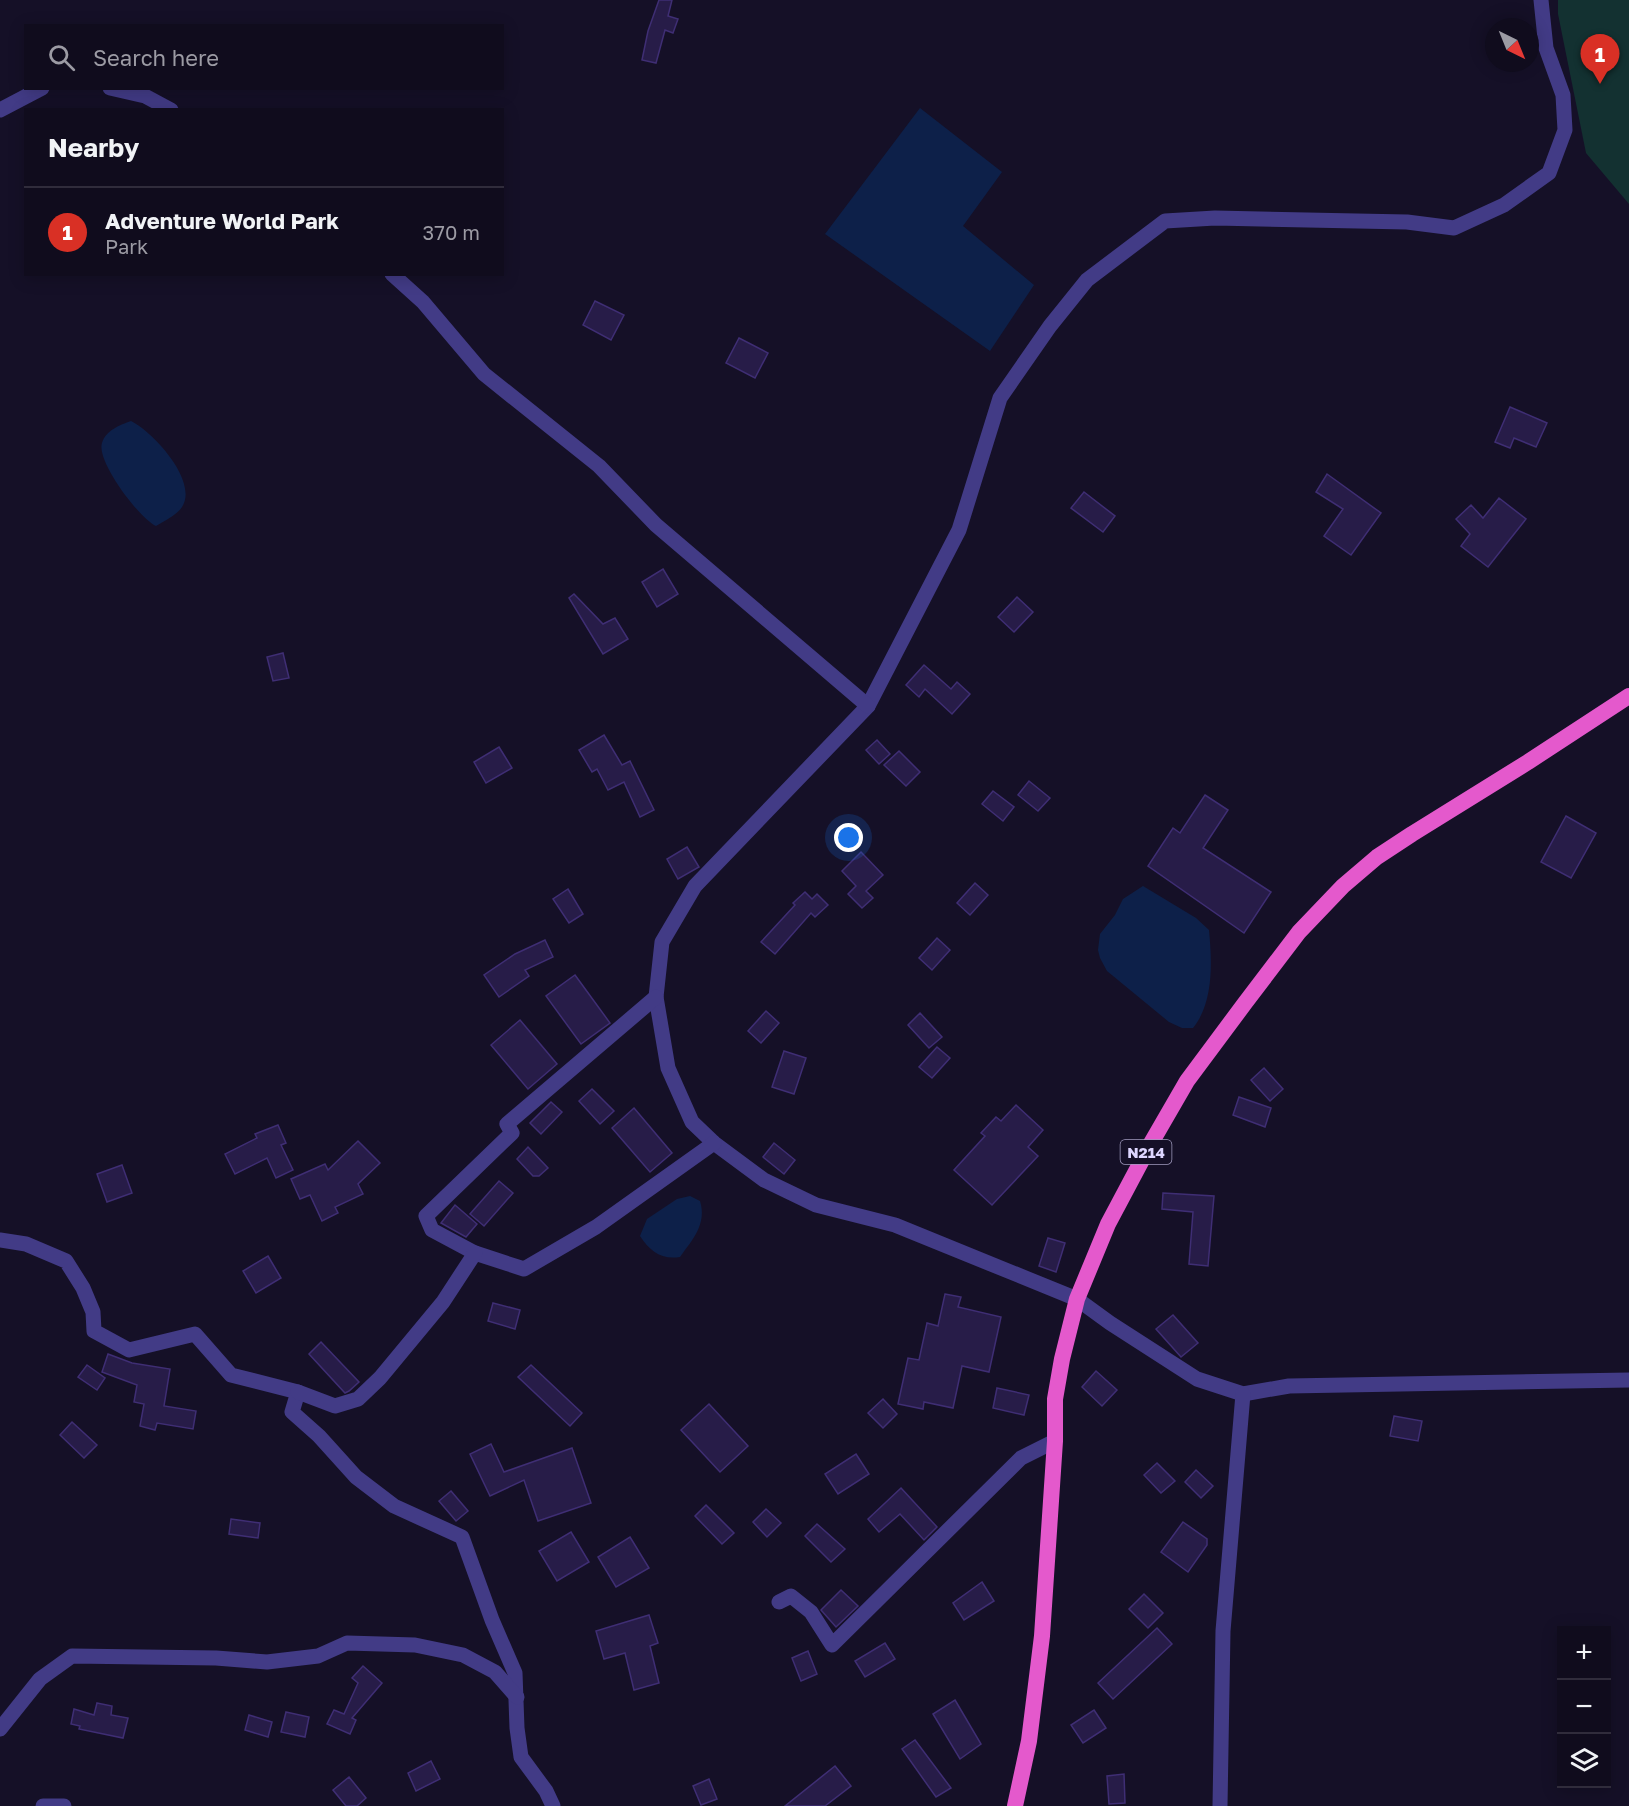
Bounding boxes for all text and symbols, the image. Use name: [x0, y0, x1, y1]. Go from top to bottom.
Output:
north arrow: [1485, 18, 1539, 72]
search box: [24, 24, 504, 90]
pin: 1: [1580, 34, 1620, 84]
icon: search: [45, 41, 78, 74]
text: Search here: [93, 44, 219, 71]
text: Nearby: [48, 132, 139, 163]
text: Adventure World Park: [105, 207, 339, 234]
text: 1: [62, 220, 73, 244]
text: 370 m: [423, 220, 480, 244]
text: Park: [105, 234, 148, 258]
your location: [834, 823, 863, 852]
road number: N214: [1120, 1140, 1172, 1164]
map controls: [1557, 1626, 1611, 1788]
button: +: [1557, 1626, 1611, 1680]
button: −: [1557, 1680, 1611, 1734]
button: layers: [1557, 1734, 1611, 1788]

